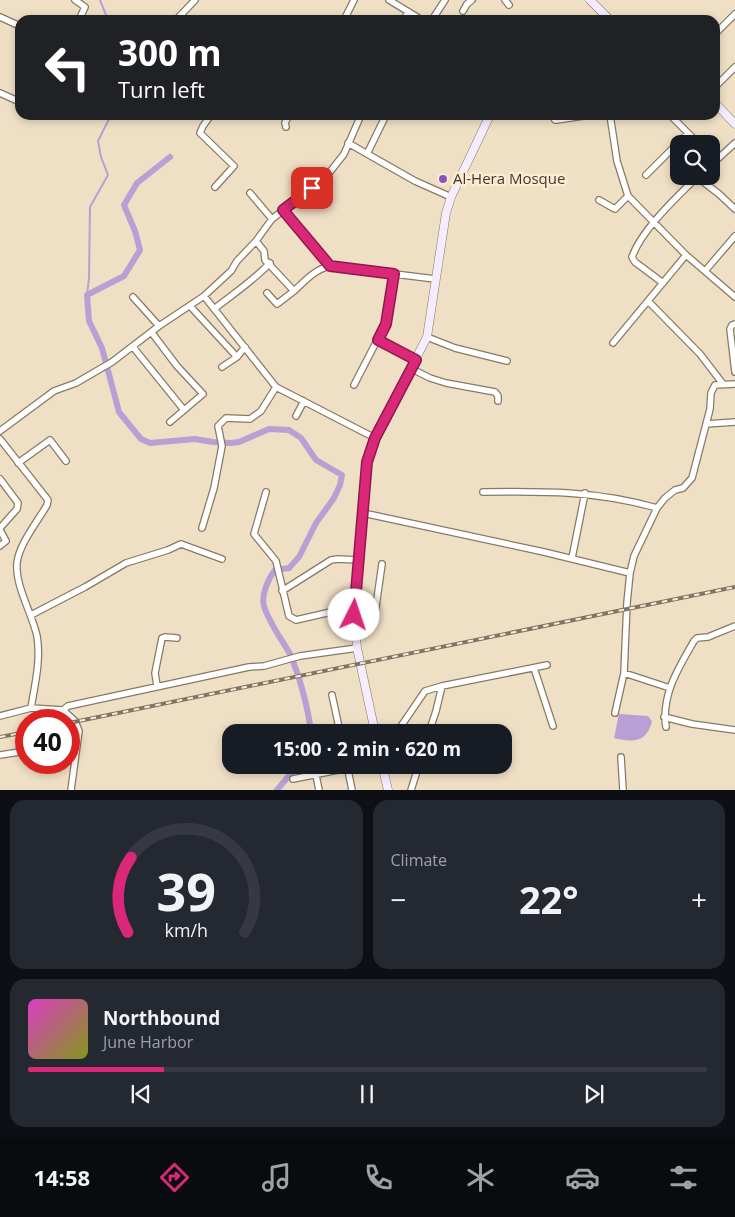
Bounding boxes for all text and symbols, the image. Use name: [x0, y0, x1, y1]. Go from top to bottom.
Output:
text: 300 m: [118, 29, 222, 76]
icon: left: [35, 35, 100, 100]
text: Turn left: [118, 74, 205, 104]
map controls: [670, 135, 720, 185]
button: search: [670, 135, 720, 185]
pin: [291, 167, 333, 209]
place label: Al-Hera Mosque: [453, 168, 565, 188]
marker: Al-Hera Mosque: [437, 173, 449, 185]
icon: arrive: [298, 174, 326, 202]
position arrow: [327, 588, 379, 640]
speed limit sign: 40: [15, 709, 80, 774]
text: 15:00 · 2 min · 620 m: [273, 736, 461, 762]
text: Climate: [391, 849, 447, 871]
text: 39: [157, 855, 216, 926]
text: 22°: [519, 873, 579, 925]
text: −: [391, 880, 407, 918]
text: +: [691, 880, 707, 918]
text: km/h: [165, 918, 208, 942]
text: Northbound: [103, 1005, 220, 1031]
text: June Harbor: [103, 1031, 193, 1053]
icon: previous: [127, 1080, 155, 1108]
icon: pause: [353, 1080, 381, 1108]
icon: next: [580, 1080, 608, 1108]
icon: directions: [157, 1160, 192, 1195]
icon: music: [259, 1160, 294, 1195]
icon: phone: [361, 1160, 396, 1195]
icon: climate: [463, 1160, 498, 1195]
icon: car: [565, 1160, 600, 1195]
icon: filters: [666, 1160, 701, 1195]
text: 14:58: [33, 1162, 90, 1192]

